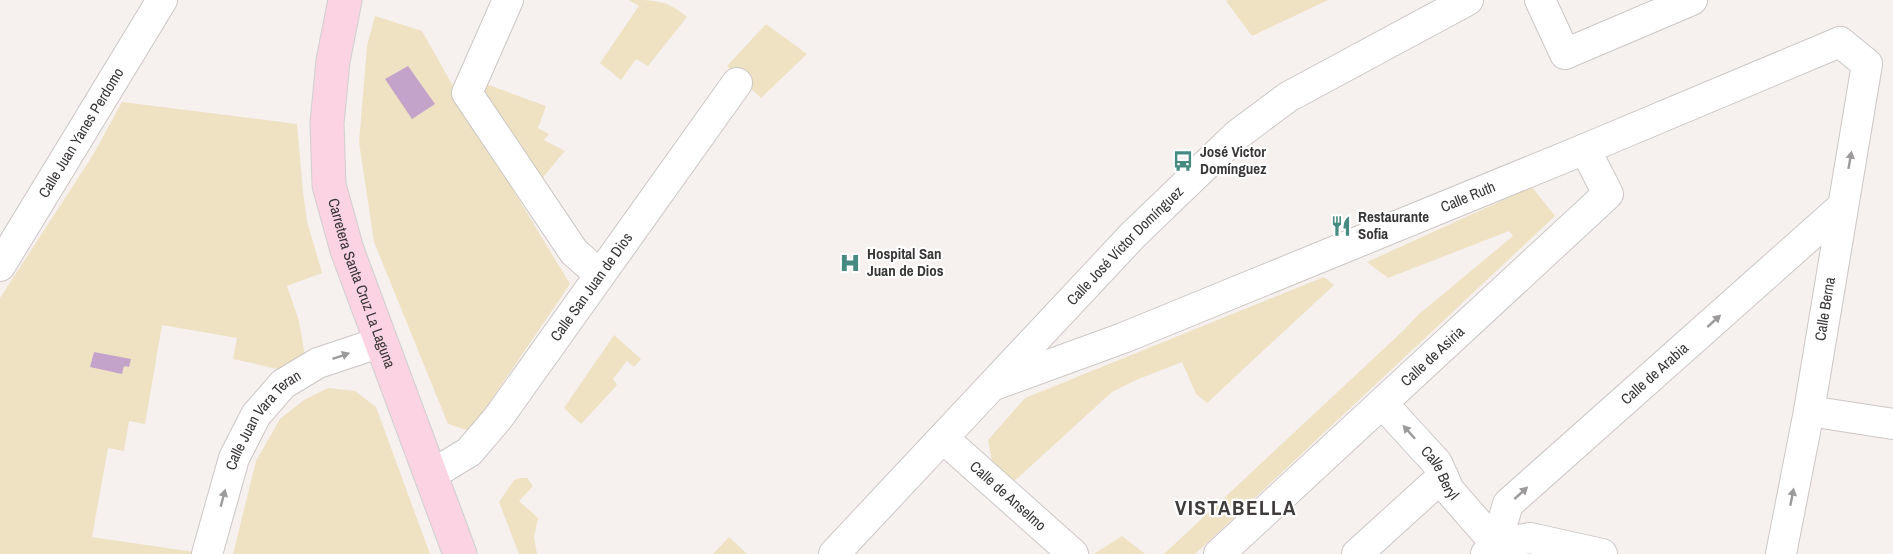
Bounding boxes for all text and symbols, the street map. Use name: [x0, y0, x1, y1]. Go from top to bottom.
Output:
street label: Calle Juan Yanes Perdomo: [33, 63, 128, 201]
place label: José Victor Domínguez: [1200, 141, 1266, 179]
bus stop icon: José Victor Domínguez: [1171, 149, 1195, 173]
one-way arrow: [1846, 150, 1855, 169]
street label: Calle Ruth: [1437, 176, 1498, 217]
street label: Calle José Víctor Domínguez: [1061, 181, 1188, 310]
street label: Carretera Santa Cruz La Laguna: [323, 196, 401, 371]
place label: Restaurante Sofia: [1358, 206, 1429, 244]
restaurant icon: Restaurante Sofia: [1329, 214, 1353, 238]
street label: Calle San Juan de Dios: [545, 228, 637, 345]
place label: Hospital San Juan de Dios: [867, 243, 944, 281]
hospital icon: Hospital San Juan de Dios: [838, 251, 862, 275]
street label: Calle Berna: [1809, 275, 1840, 342]
one-way arrow: [1706, 314, 1721, 328]
street label: Calle de Asiria: [1396, 321, 1469, 391]
street label: Calle de Arabia: [1616, 337, 1693, 409]
one-way arrow: [332, 350, 350, 360]
street label: Calle Juan Vara Teran: [220, 365, 305, 472]
one-way arrow: [1403, 425, 1416, 440]
street label: Calle Beryl: [1416, 441, 1464, 504]
street label: Calle de Anselmo: [966, 456, 1051, 535]
one-way arrow: [1513, 487, 1528, 500]
one-way arrow: [1788, 487, 1797, 506]
one-way arrow: [218, 488, 228, 507]
district label: VISTABELLA: [1175, 493, 1297, 522]

